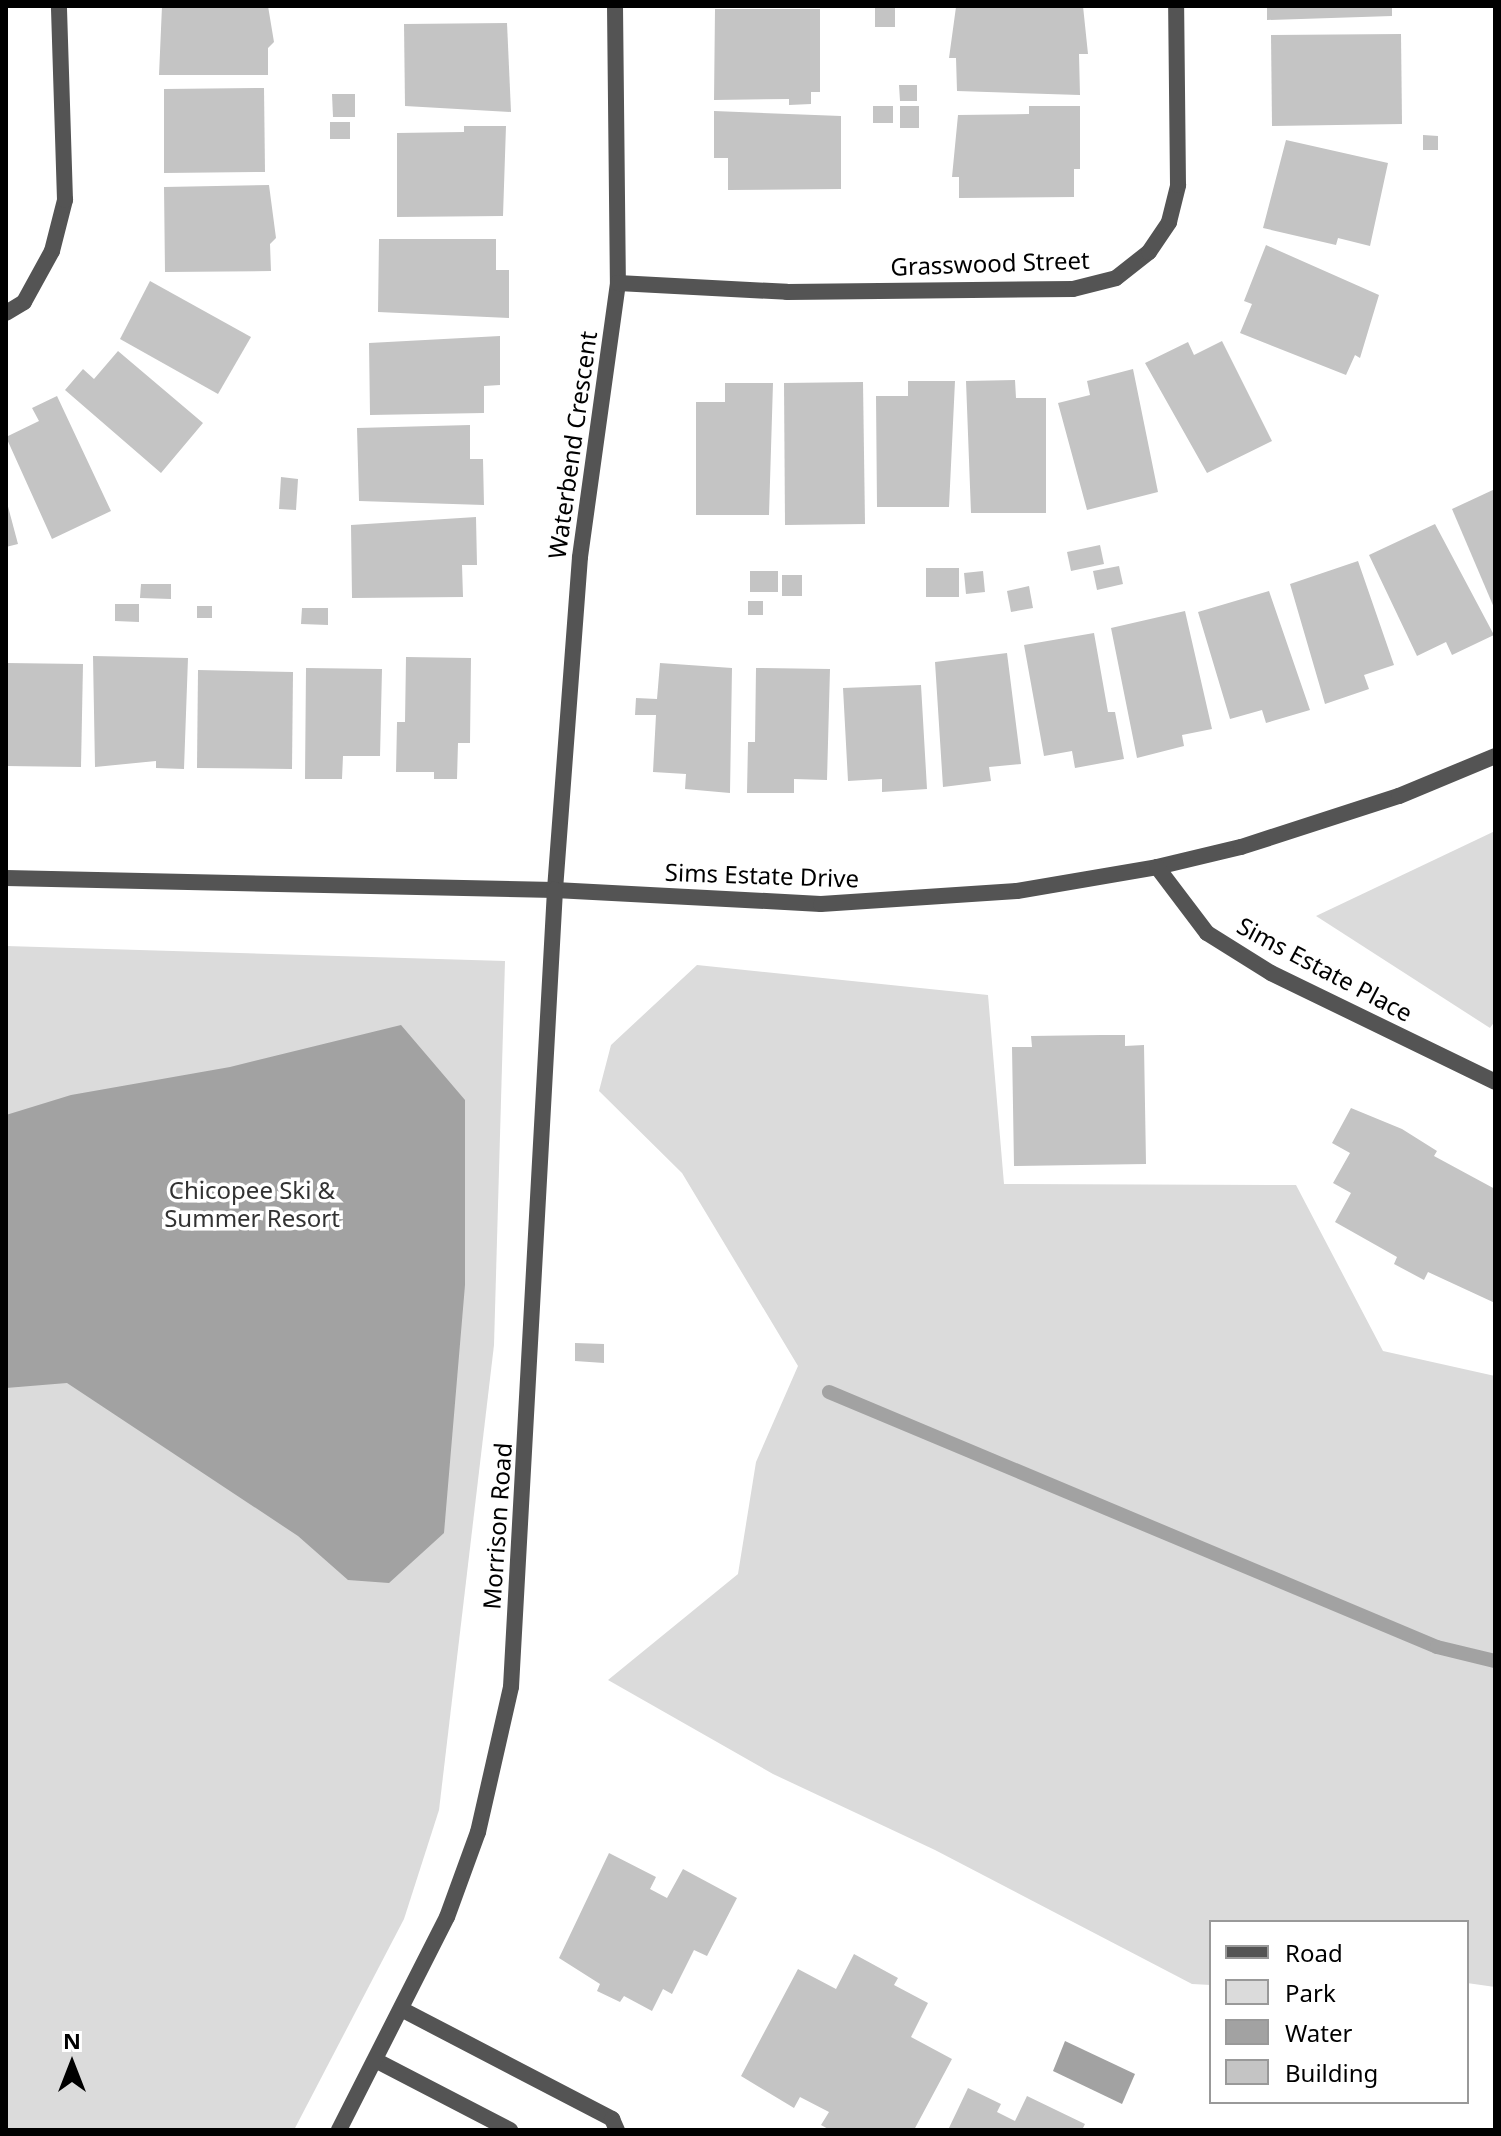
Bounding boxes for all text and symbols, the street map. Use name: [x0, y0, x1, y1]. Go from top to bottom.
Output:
street label: Grasswood Street: [890, 245, 1090, 281]
street label: Waterbend Crescent: [542, 329, 602, 561]
street label: Sims Estate Drive: [664, 857, 860, 893]
street label: Sims Estate Place: [1233, 911, 1417, 1027]
park label: Chicopee Ski & Summer Resort: [164, 1176, 340, 1232]
street label: Morrison Road: [477, 1442, 517, 1610]
legend: [1209, 1920, 1469, 2104]
text: Road: [1285, 1936, 1343, 1969]
text: Park: [1285, 1976, 1336, 2009]
text: Water: [1285, 2016, 1352, 2049]
north arrow: [32, 2024, 112, 2104]
text: N: [63, 2025, 81, 2055]
text: Building: [1285, 2056, 1378, 2089]

